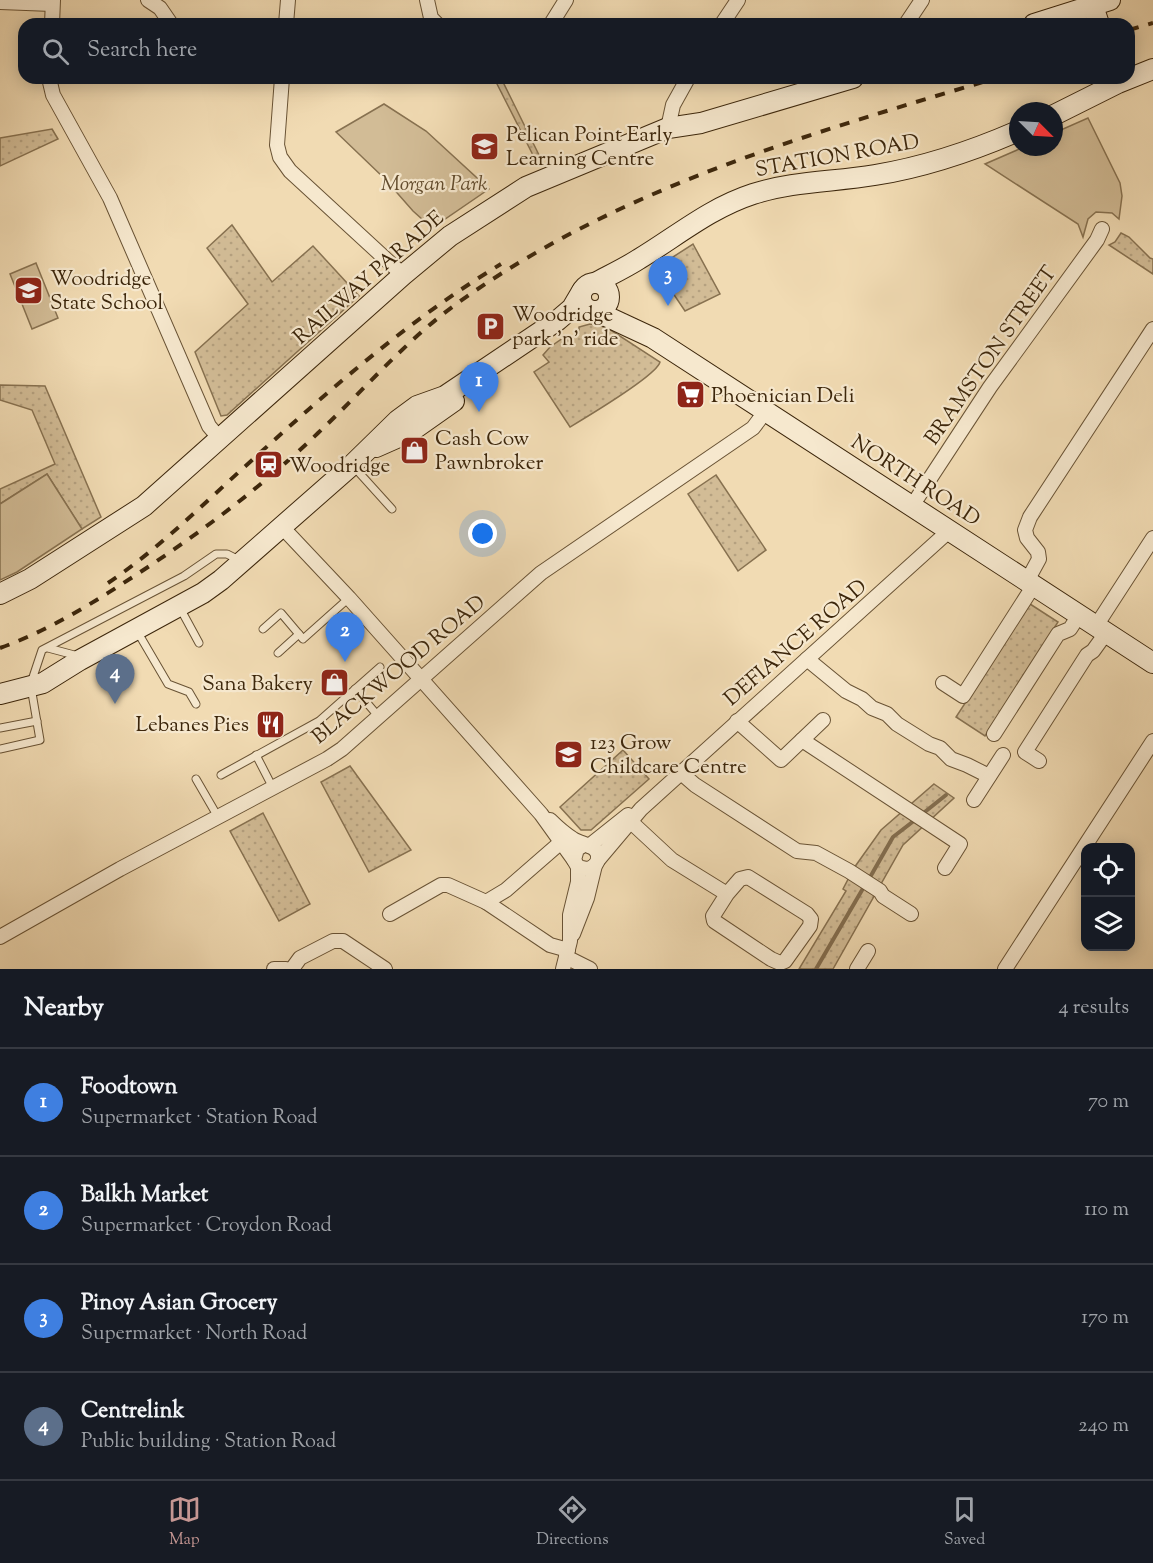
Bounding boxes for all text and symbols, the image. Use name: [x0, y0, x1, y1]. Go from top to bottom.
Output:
search box: [18, 18, 1135, 84]
icon: search: [39, 35, 72, 68]
text: Search here: [87, 35, 197, 67]
north arrow: [1009, 102, 1063, 156]
place label: Pelican Point Early Learning Centre: [506, 121, 673, 175]
street label: STATION ROAD: [753, 128, 922, 186]
school or university icon: Pelican Point Early Learning Centre: [469, 130, 501, 162]
park label: Morgan Park: [381, 170, 488, 200]
street label: RAILWAY PARADE: [287, 204, 452, 353]
pin: 3: [648, 256, 688, 306]
street label: BRAMSTON STREET: [918, 260, 1065, 452]
place label: Woodridge State School: [50, 265, 163, 319]
school or university icon: Woodridge State School: [13, 274, 45, 306]
place label: Woodridge park 'n' ride: [512, 301, 619, 355]
parking icon: Woodridge park 'n' ride: [475, 310, 507, 342]
pin: 1: [460, 362, 498, 412]
supermarket icon: Phoenician Deli: [674, 379, 706, 411]
place label: Phoenician Deli: [711, 382, 855, 412]
place label: Cash Cow Pawnbroker: [435, 425, 543, 479]
street label: NORTH ROAD: [844, 429, 985, 535]
shop icon: Cash Cow Pawnbroker: [398, 434, 430, 466]
station icon: Woodridge: [252, 449, 284, 481]
place label: Woodridge: [289, 452, 390, 482]
your location: [468, 519, 497, 548]
street label: DEFIANCE ROAD: [718, 573, 874, 714]
street label: BLACKWOOD ROAD: [306, 589, 493, 752]
pin: 2: [326, 612, 364, 662]
pin: 4: [96, 654, 134, 704]
shop icon: Sana Bakery: [318, 667, 350, 699]
place label: Sana Bakery: [202, 670, 314, 700]
restaurant icon: Lebanes Pies: [254, 708, 286, 740]
place label: Lebanes Pies: [135, 711, 249, 741]
place label: 123 Grow Childcare Centre: [590, 729, 747, 783]
school or university icon: 123 Grow Childcare Centre: [553, 738, 585, 770]
map controls: [1081, 843, 1135, 951]
button: locate: [1081, 843, 1135, 897]
button: layers: [1081, 897, 1135, 951]
text: Nearby: [24, 990, 104, 1027]
text: 4 results: [1058, 994, 1129, 1023]
text: Foodtown: [81, 1072, 178, 1104]
text: 1: [40, 1088, 47, 1117]
text: 70 m: [1088, 1088, 1129, 1117]
text: Supermarket · Station Road: [81, 1104, 318, 1133]
text: Balkh Market: [81, 1180, 208, 1212]
text: 2: [39, 1196, 48, 1225]
text: 110 m: [1084, 1196, 1129, 1225]
text: Supermarket · Croydon Road: [81, 1212, 332, 1241]
text: Pinoy Asian Grocery: [81, 1288, 277, 1320]
text: 3: [39, 1304, 48, 1333]
text: 170 m: [1081, 1304, 1129, 1333]
text: Supermarket · North Road: [81, 1320, 307, 1349]
text: Centrelink: [81, 1396, 184, 1428]
text: 4: [38, 1412, 49, 1441]
text: 240 m: [1078, 1412, 1129, 1441]
text: Public building · Station Road: [81, 1428, 336, 1457]
tab: Map: [168, 1493, 201, 1552]
tab: Directions: [536, 1493, 609, 1552]
tab: Saved: [944, 1493, 985, 1552]

